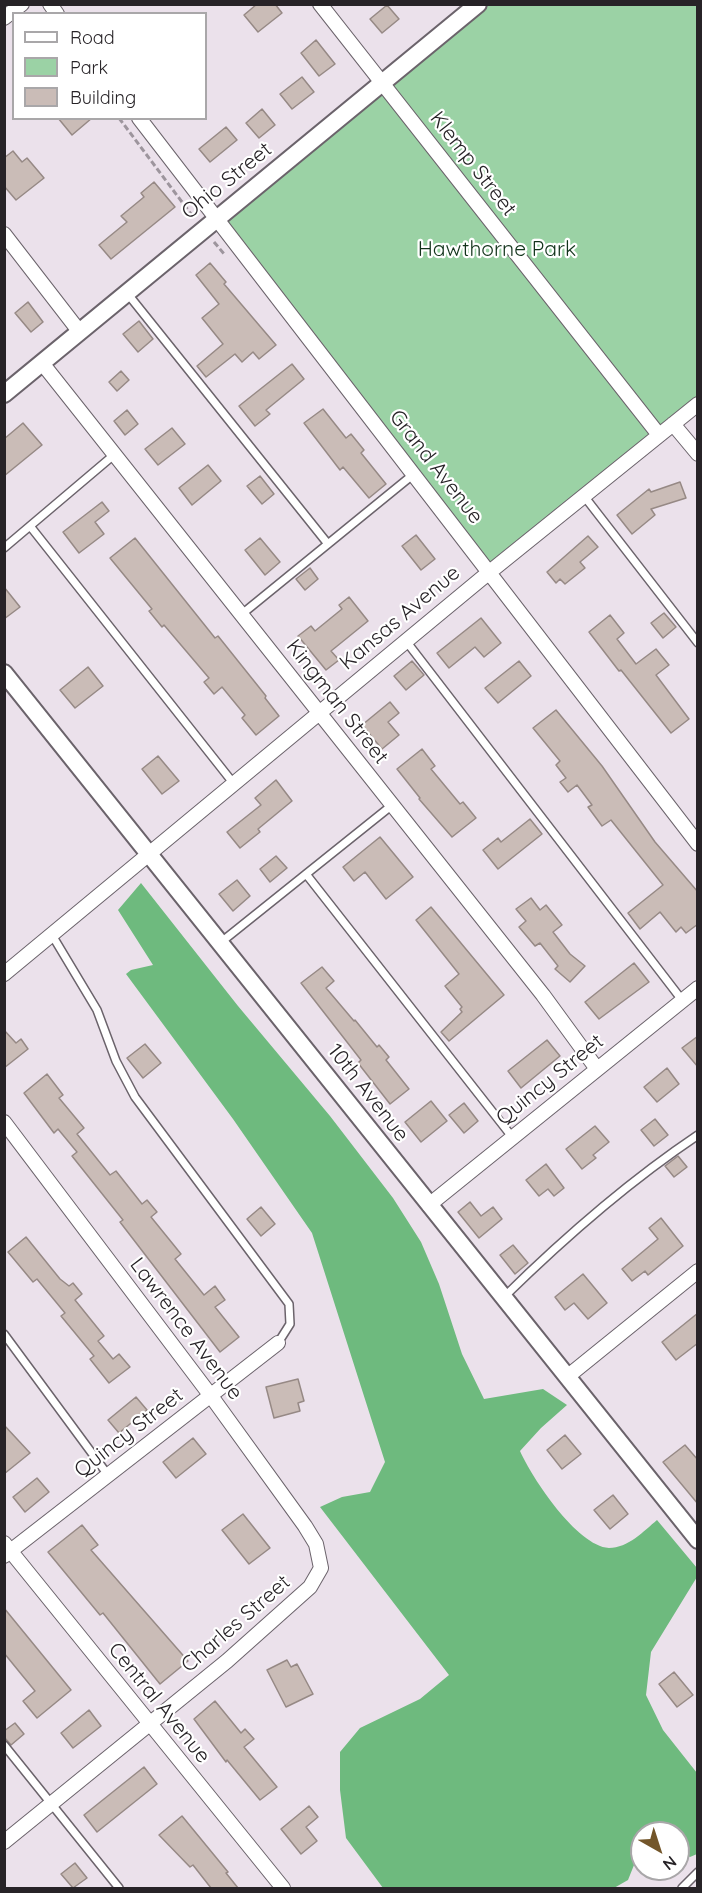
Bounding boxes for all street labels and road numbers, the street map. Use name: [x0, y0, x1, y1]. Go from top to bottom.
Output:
street label: Klemp Street: [424, 107, 522, 221]
street label: Ohio Street: [177, 137, 277, 225]
street label: Grand Avenue: [384, 405, 488, 529]
street label: Kansas Avenue: [335, 560, 465, 676]
street label: Kingman Street: [281, 635, 393, 769]
street label: Quincy Street: [491, 1029, 609, 1131]
street label: 10th Avenue: [322, 1039, 414, 1147]
street label: Lawrence Avenue: [124, 1253, 248, 1405]
street label: Quincy Street: [70, 1383, 188, 1483]
street label: Charles Street: [176, 1570, 296, 1678]
street label: Central Avenue: [103, 1638, 215, 1768]

